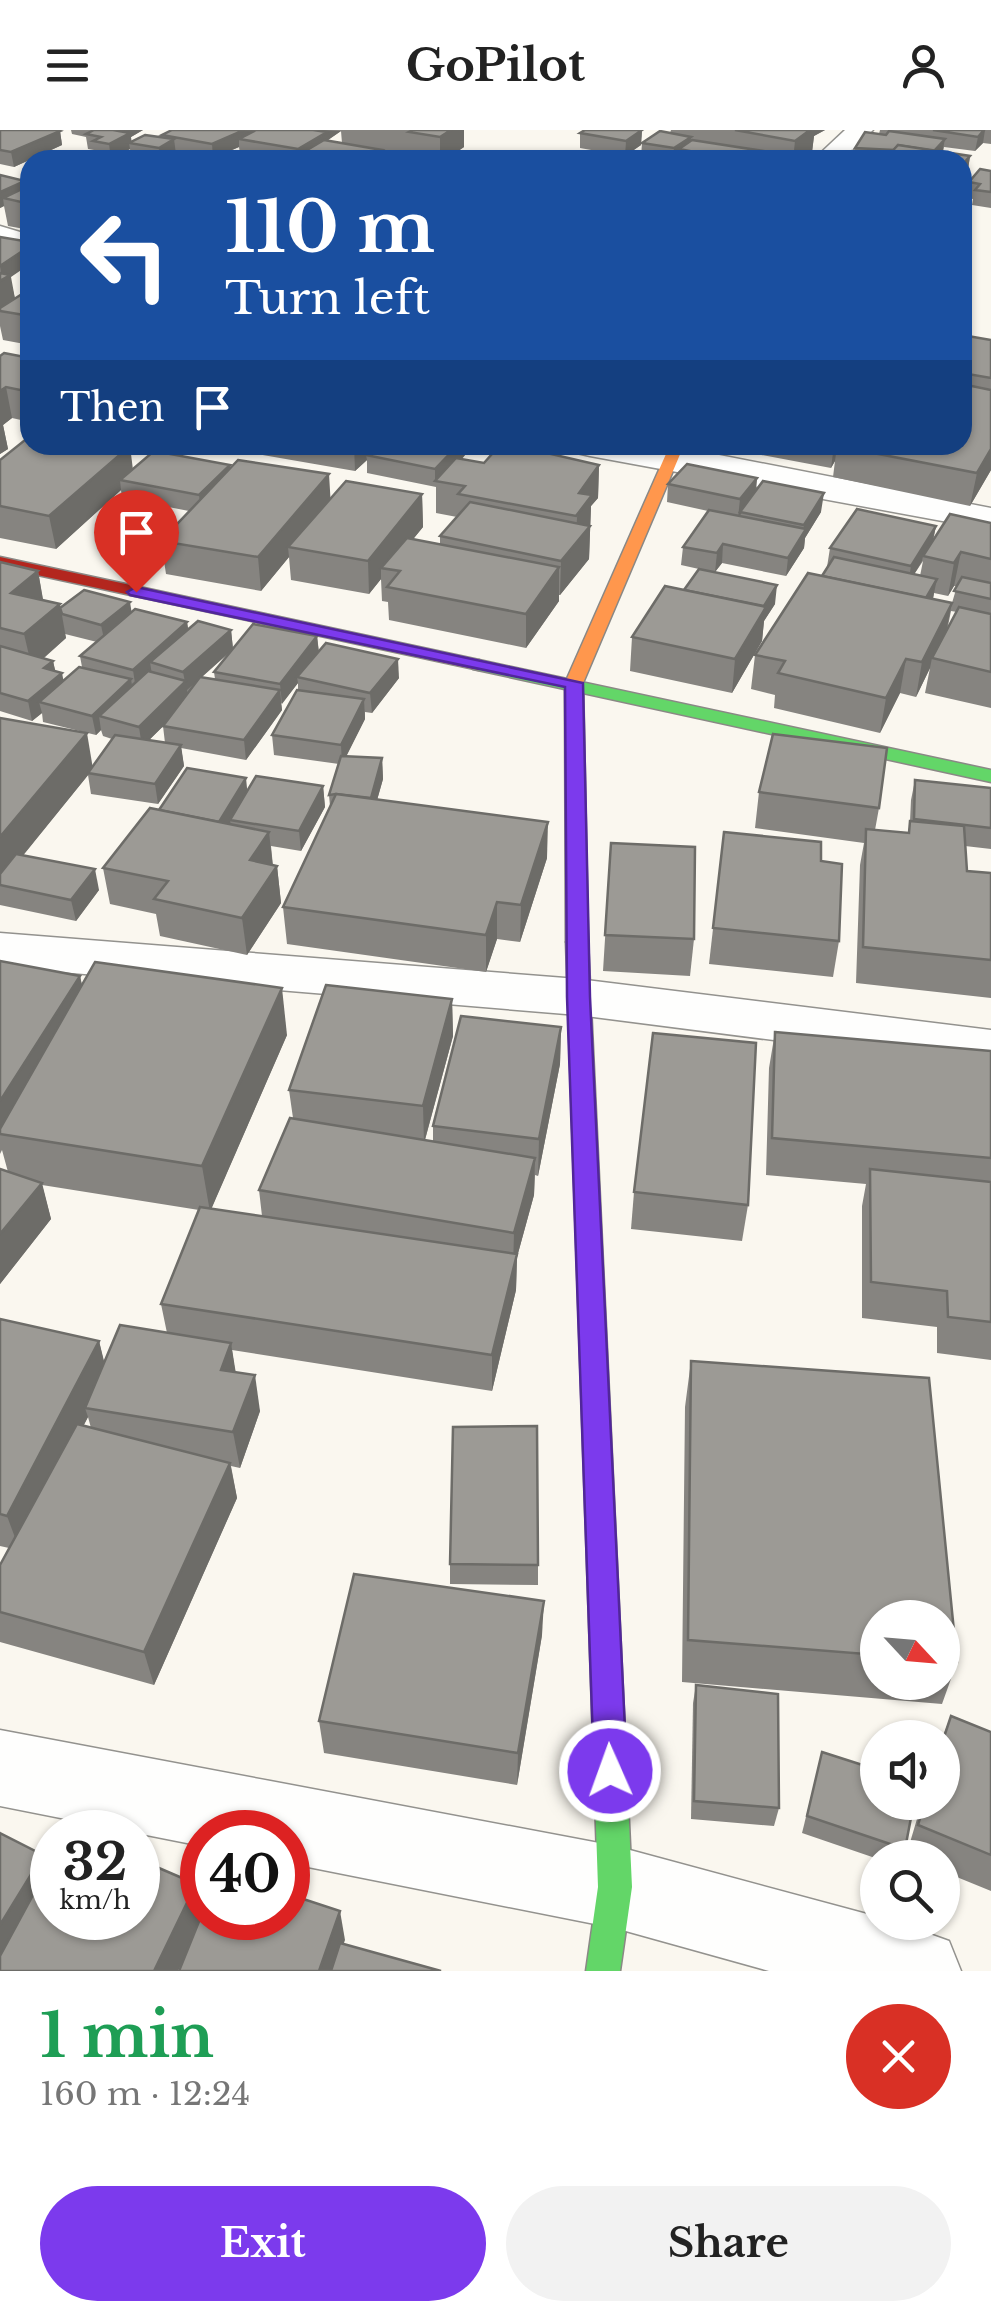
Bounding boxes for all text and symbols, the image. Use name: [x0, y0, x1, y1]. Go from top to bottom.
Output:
text: GoPilot: [406, 37, 585, 93]
icon: menu: [40, 38, 95, 93]
icon: person: [896, 38, 951, 93]
text: 110 m: [225, 184, 435, 271]
icon: left: [60, 190, 190, 320]
text: Turn left: [225, 270, 430, 326]
icon: arrive: [185, 380, 240, 435]
text: Then: [60, 384, 165, 431]
pin: [94, 490, 179, 593]
icon: arrive: [109, 505, 164, 560]
north arrow: [860, 1600, 960, 1700]
map controls: [860, 1600, 960, 1940]
position arrow: [558, 1719, 662, 1823]
button: sound: [860, 1720, 960, 1820]
speed limit sign: 40: [180, 1810, 310, 1940]
text: 32: [63, 1831, 127, 1894]
button: search: [860, 1840, 960, 1940]
text: km/h: [60, 1885, 130, 1916]
text: 1 min: [40, 1999, 214, 2073]
button: close: [846, 2004, 951, 2109]
text: 160 m · 12:24: [40, 2074, 250, 2114]
button: Exit: [40, 2186, 486, 2301]
button: Share: [506, 2186, 951, 2301]

